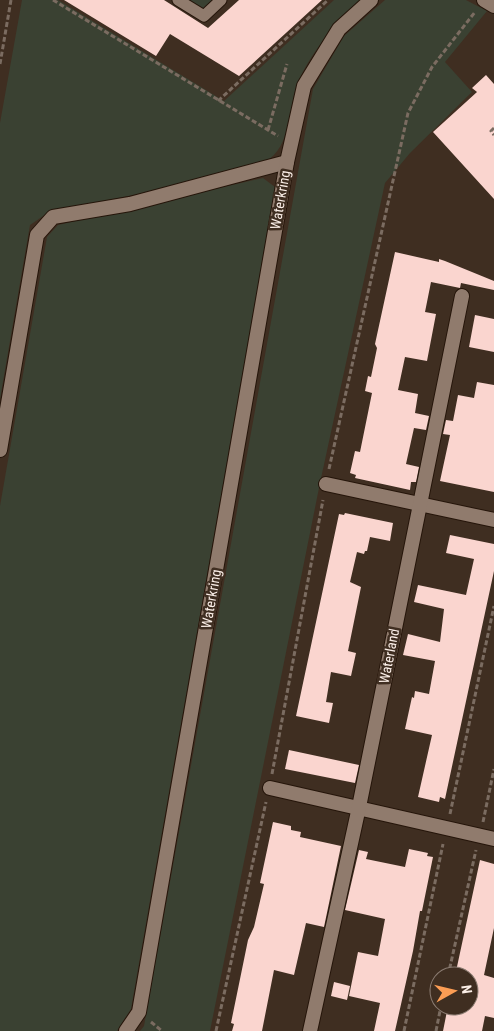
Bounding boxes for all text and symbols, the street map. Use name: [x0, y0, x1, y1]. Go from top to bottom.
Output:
street label: Waterkring: [267, 169, 293, 231]
street label: Waterkring: [198, 568, 224, 630]
street label: Waterland: [376, 627, 402, 685]
north arrow: [429, 966, 479, 1016]
text: N: [458, 984, 475, 995]

